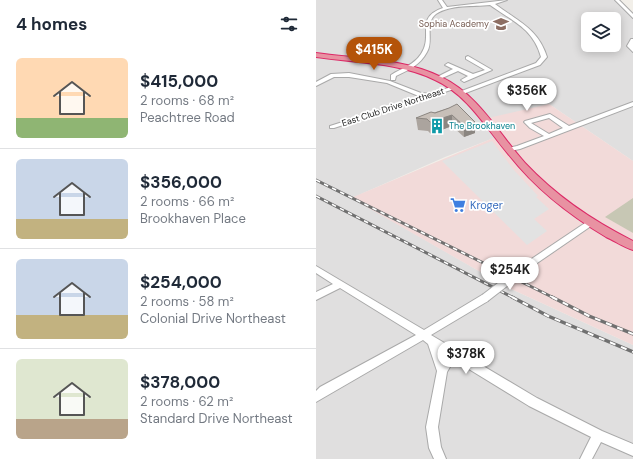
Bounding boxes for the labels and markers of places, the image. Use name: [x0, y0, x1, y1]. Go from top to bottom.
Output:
school or university icon: Sophia Academy: [492, 15, 510, 33]
place label: Sophia Academy: [419, 18, 489, 30]
pin: $415K: [346, 37, 402, 71]
pin: $356K: [499, 78, 555, 112]
building icon: The Brookhaven: [428, 117, 446, 135]
place label: The Brookhaven: [449, 120, 515, 132]
supermarket icon: Kroger: [449, 196, 467, 214]
place label: Kroger: [470, 198, 503, 212]
pin: $254K: [482, 257, 538, 291]
pin: $378K: [438, 341, 494, 375]

